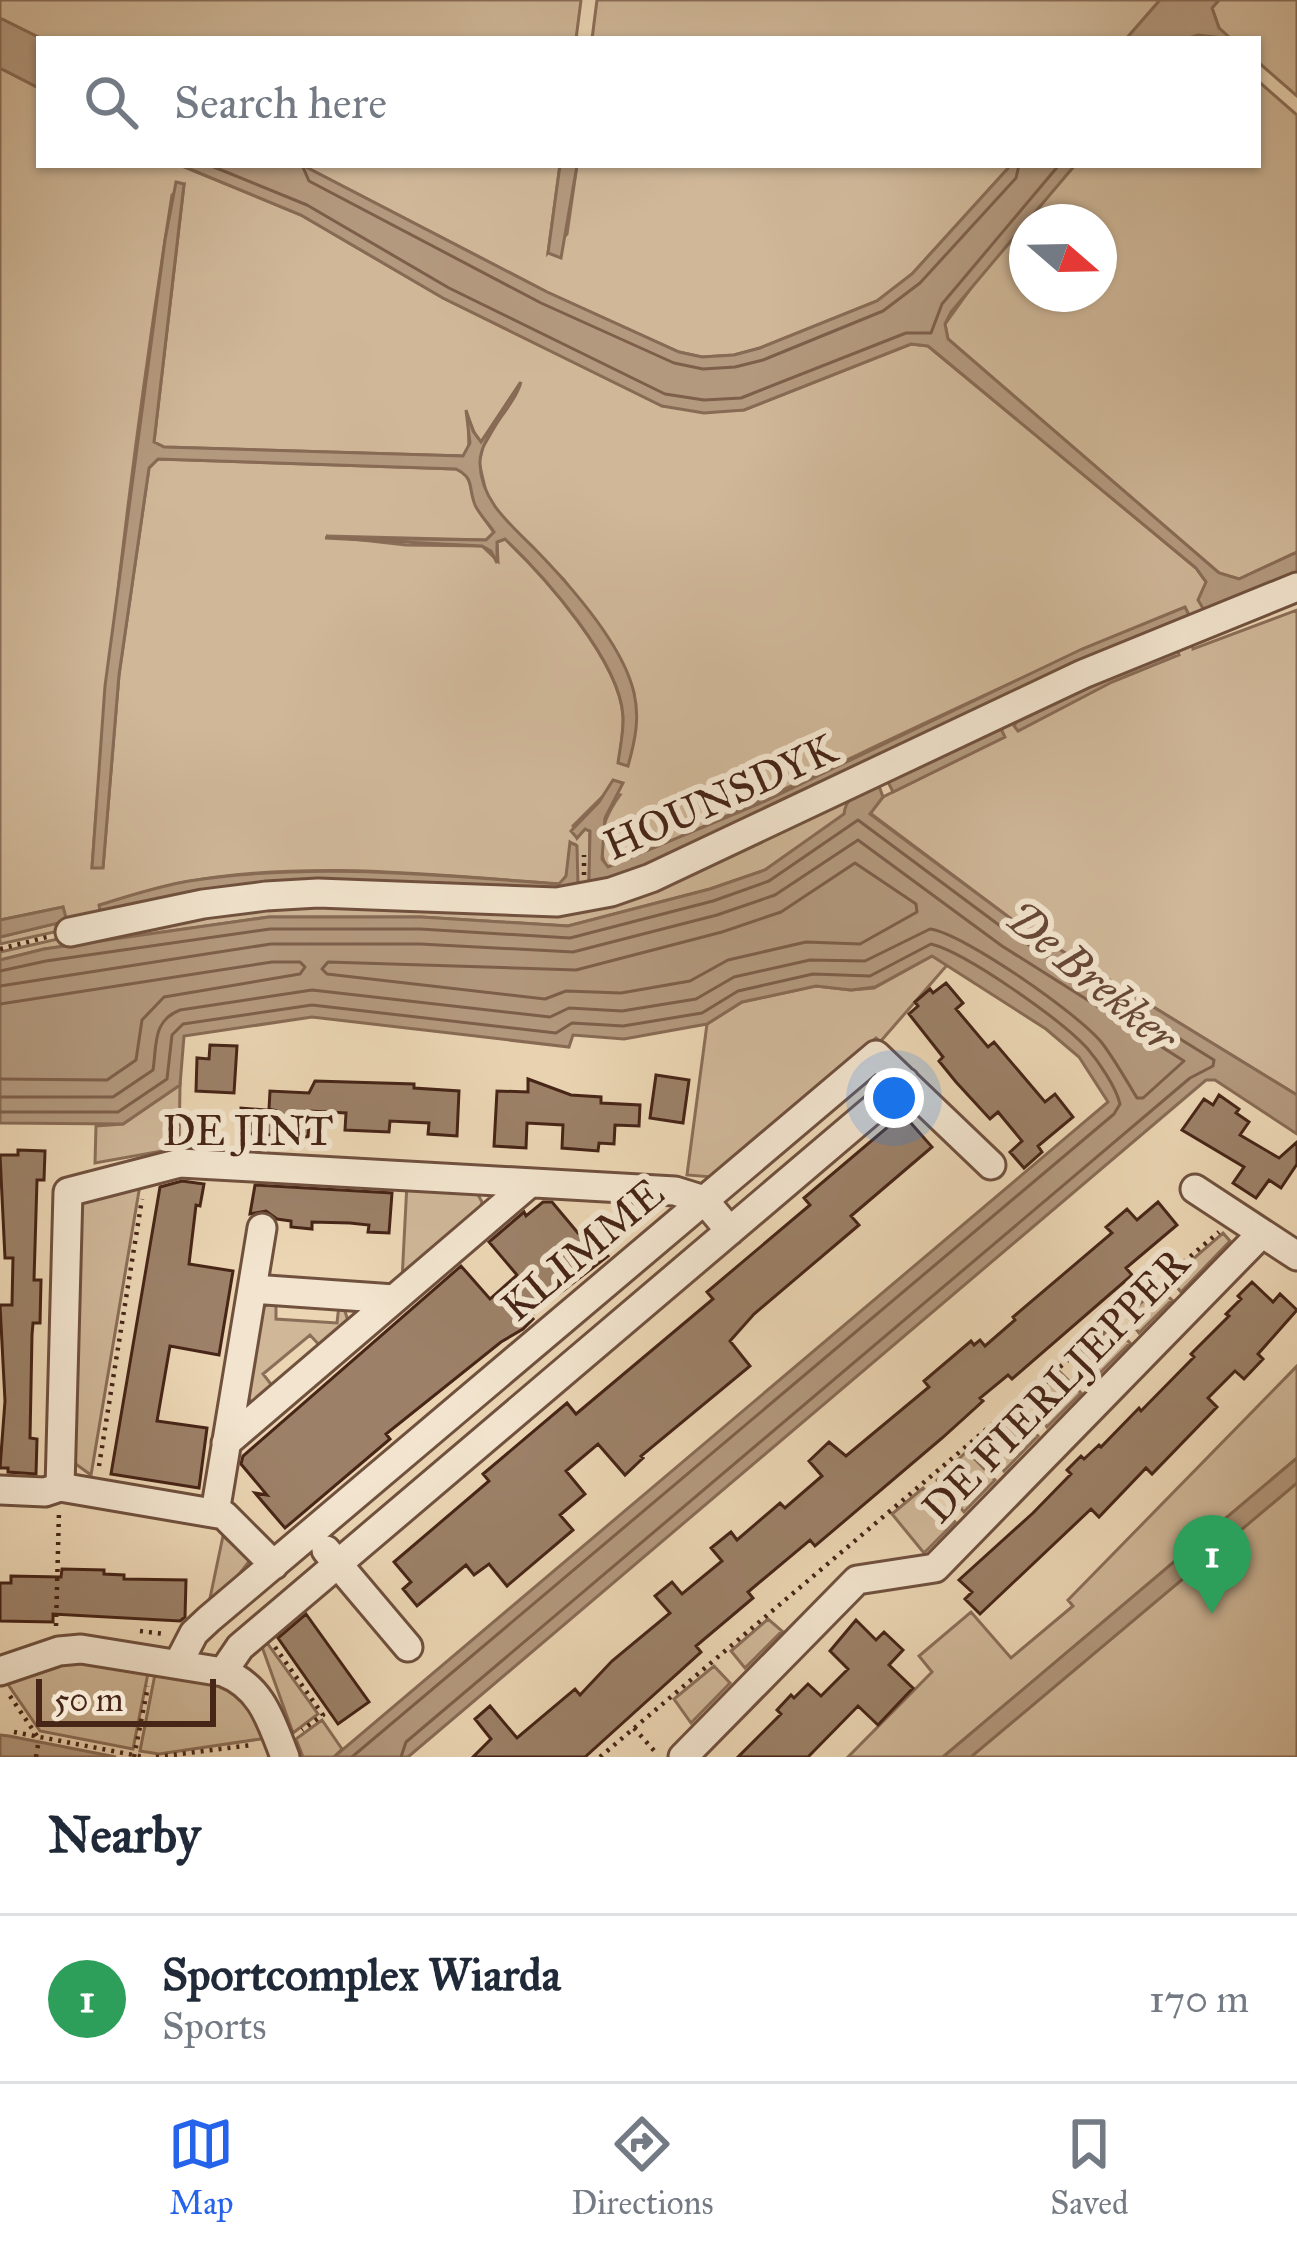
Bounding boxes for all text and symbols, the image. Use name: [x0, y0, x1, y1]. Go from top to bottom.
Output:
search box: [36, 36, 1261, 168]
icon: search: [78, 69, 144, 135]
text: Search here: [174, 75, 387, 130]
north arrow: [1009, 204, 1117, 312]
street label: HOUNSDYK: [596, 722, 846, 871]
water label: De Brekker: [995, 889, 1190, 1065]
your location: [864, 1068, 924, 1128]
street label: DE JINT: [162, 1105, 334, 1157]
street label: KLIMME: [491, 1167, 674, 1333]
street label: DE FIERLJEPPER: [911, 1237, 1201, 1534]
pin: 1: [1173, 1515, 1251, 1614]
scale bar: [36, 1673, 216, 1726]
text: 50 m: [54, 1680, 123, 1720]
text: Nearby: [48, 1804, 200, 1866]
text: Sportcomplex Wiarda: [162, 1947, 561, 2002]
text: 1: [79, 1975, 95, 2023]
text: 170 m: [1149, 1975, 1249, 2023]
text: Sports: [162, 2002, 266, 2050]
tab: Map: [168, 2111, 234, 2223]
tab: Directions: [571, 2111, 713, 2223]
tab: Saved: [1050, 2111, 1129, 2223]

